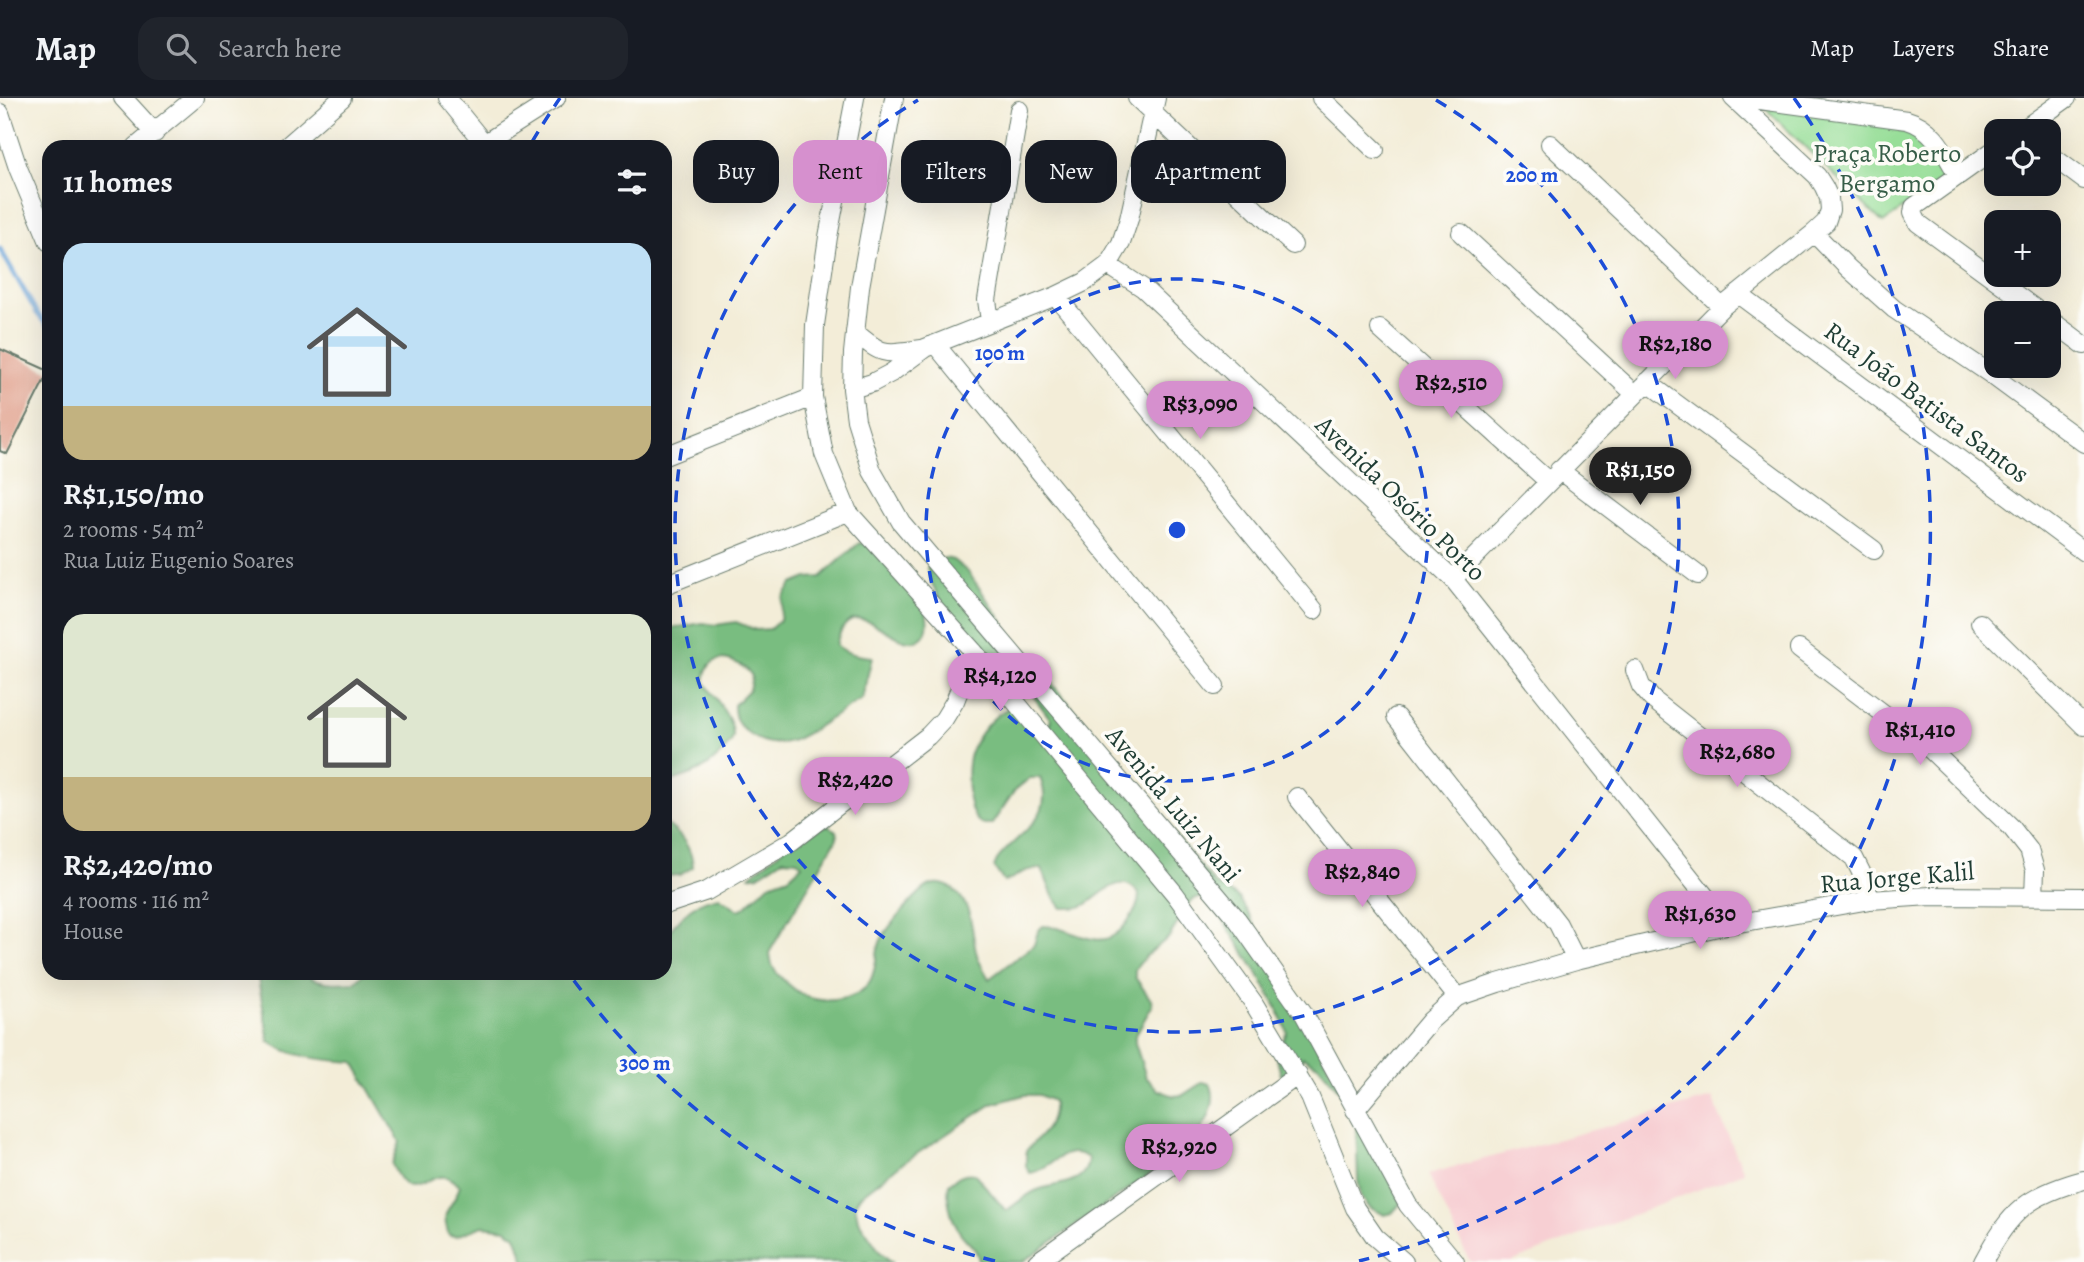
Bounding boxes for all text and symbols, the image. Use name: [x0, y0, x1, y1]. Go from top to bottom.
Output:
search box: [138, 17, 628, 80]
text: Map: [35, 26, 96, 71]
icon: search: [162, 29, 200, 67]
text: Search here: [218, 31, 342, 66]
text: Map: [1810, 32, 1854, 64]
text: Layers: [1892, 32, 1955, 64]
text: Share: [1993, 32, 2049, 64]
map controls: [1984, 119, 2061, 378]
button: locate: [1984, 119, 2061, 196]
park label: Praça Roberto Bergamo: [1813, 136, 1961, 201]
chip: Buy: [693, 140, 779, 203]
chip: Rent: [793, 140, 887, 203]
chip: Filters: [901, 140, 1011, 203]
chip: New: [1025, 140, 1117, 203]
chip: Apartment: [1131, 140, 1286, 203]
text: 200 m: [1506, 161, 1559, 189]
text: 11 homes: [63, 162, 173, 202]
icon: filters: [613, 163, 651, 201]
button: +: [1984, 210, 2061, 287]
icon: home: [294, 289, 420, 415]
button: −: [1984, 301, 2061, 378]
street label: Rua João Batista Santos: [1817, 314, 2036, 491]
pin: R$2,180: [1610, 322, 1740, 381]
text: R$2,180: [1638, 328, 1712, 359]
text: 100 m: [975, 339, 1025, 367]
pin: R$2,510: [1386, 360, 1516, 420]
text: R$2,510: [1415, 367, 1487, 398]
pin: R$3,090: [1135, 382, 1265, 441]
text: R$3,090: [1162, 388, 1238, 419]
street label: Avenida Osório Porto: [1307, 407, 1494, 589]
pin: R$1,150: [1575, 448, 1705, 507]
text: R$1,150: [1605, 454, 1675, 485]
text: R$1,150/mo: [63, 474, 204, 514]
text: 2 rooms · 54 m²: [63, 514, 204, 545]
centre of rings: [1165, 518, 1189, 542]
text: Rua Luiz Eugenio Soares: [63, 545, 294, 576]
pin: R$4,120: [935, 654, 1065, 713]
icon: home: [294, 660, 420, 786]
text: R$4,120: [963, 660, 1037, 691]
pin: R$1,410: [1855, 708, 1985, 767]
text: R$1,410: [1885, 714, 1955, 745]
street label: Avenida Luiz Nani: [1097, 718, 1249, 890]
pin: R$2,680: [1672, 730, 1802, 789]
text: R$2,680: [1699, 736, 1775, 767]
pin: R$2,420: [790, 758, 920, 817]
text: R$2,420: [817, 764, 893, 795]
text: R$2,420/mo: [63, 845, 213, 885]
pin: R$2,840: [1297, 850, 1427, 909]
street label: Rua Jorge Kalil: [1818, 853, 1976, 902]
text: R$2,840: [1324, 856, 1400, 887]
text: 4 rooms · 116 m²: [63, 885, 209, 916]
pin: R$1,630: [1635, 892, 1765, 951]
text: R$1,630: [1664, 898, 1736, 929]
text: House: [63, 916, 123, 947]
text: 300 m: [619, 1049, 671, 1077]
pin: R$2,920: [1114, 1124, 1244, 1184]
text: R$2,920: [1141, 1131, 1217, 1162]

